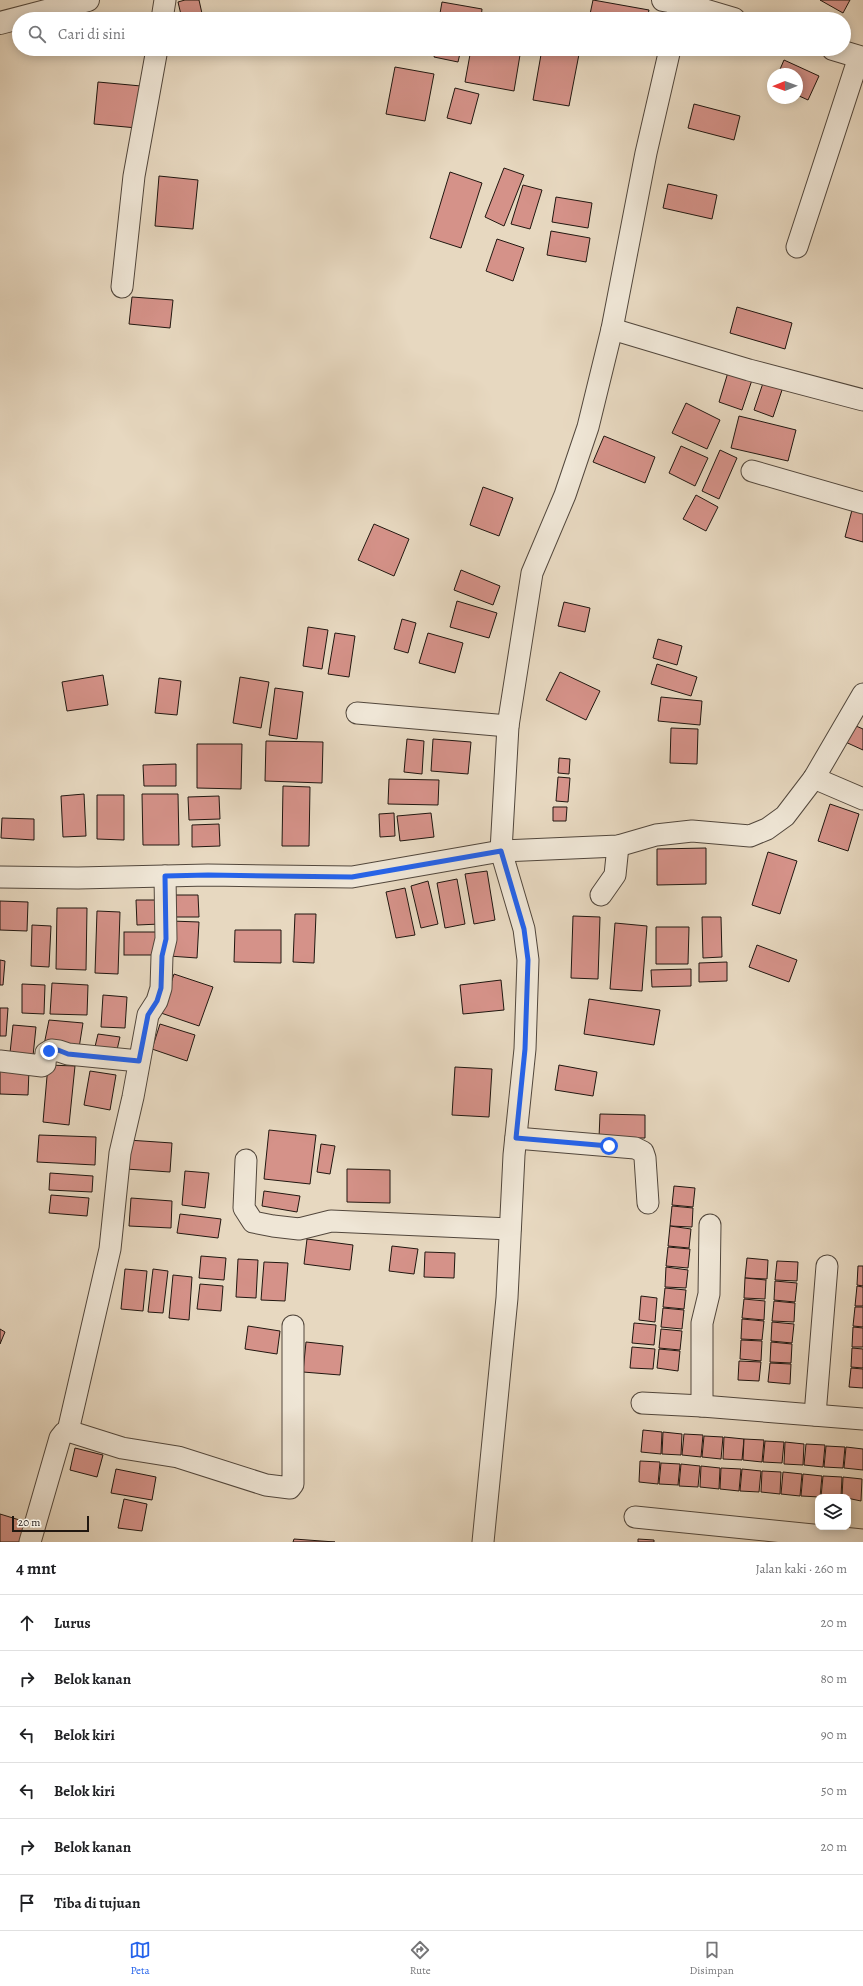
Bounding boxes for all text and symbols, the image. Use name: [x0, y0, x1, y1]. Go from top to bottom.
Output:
search box: [12, 12, 851, 56]
icon: search: [26, 23, 48, 45]
text: Cari di sini: [58, 24, 125, 44]
north arrow: [767, 68, 803, 104]
route end: [40, 1042, 58, 1060]
route start: [600, 1137, 618, 1155]
map controls: [815, 1494, 851, 1530]
button: layers: [815, 1494, 851, 1530]
scale bar: [12, 1514, 89, 1533]
text: 20 m: [18, 1515, 40, 1530]
text: 4 mnt: [16, 1557, 56, 1580]
text: Jalan kaki · 260 m: [756, 1560, 847, 1577]
icon: ahead: [16, 1612, 38, 1634]
text: Lurus: [54, 1613, 91, 1633]
text: 20 m: [821, 1614, 847, 1631]
icon: right: [16, 1668, 38, 1690]
text: Belok kanan: [54, 1669, 131, 1689]
text: 80 m: [820, 1670, 847, 1687]
icon: left: [16, 1724, 38, 1746]
text: Belok kiri: [54, 1725, 115, 1745]
text: 90 m: [821, 1726, 847, 1743]
icon: left: [16, 1780, 38, 1802]
text: Belok kiri: [54, 1781, 115, 1801]
text: 50 m: [821, 1782, 847, 1799]
icon: right: [16, 1836, 38, 1858]
text: Belok kanan: [54, 1837, 131, 1857]
text: 20 m: [821, 1838, 847, 1855]
icon: arrive: [16, 1892, 38, 1914]
text: Tiba di tujuan: [54, 1893, 140, 1913]
tab: Peta: [129, 1939, 151, 1978]
tab: Rute: [409, 1939, 431, 1978]
tab: Disimpan: [689, 1939, 734, 1978]

